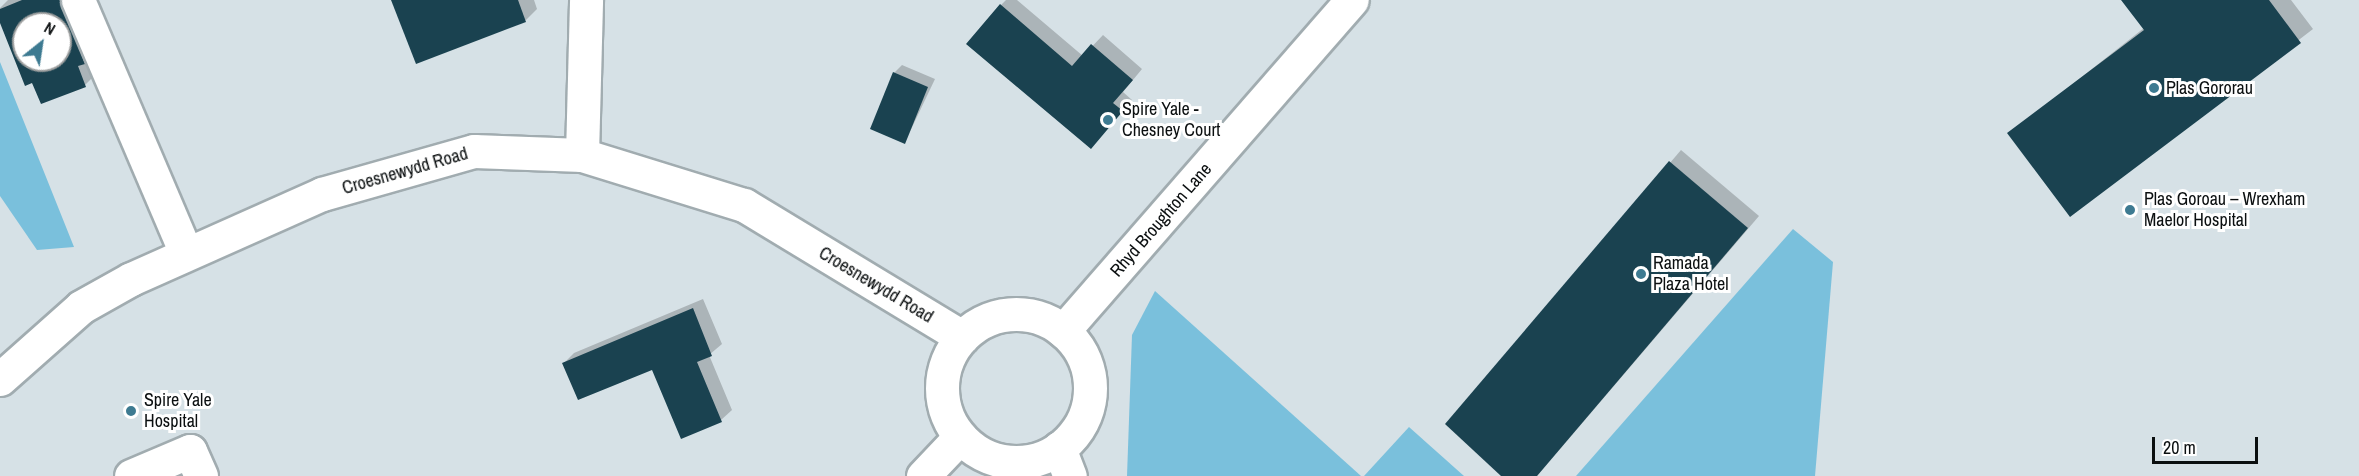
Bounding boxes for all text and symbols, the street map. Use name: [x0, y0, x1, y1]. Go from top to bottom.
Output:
north arrow: [12, 12, 72, 72]
text: N: [40, 16, 60, 40]
place label: Plas Gororau: [2166, 77, 2253, 99]
marker: Plas Gororau: [2147, 81, 2161, 95]
place label: Spire Yale - Chesney Court: [1122, 99, 1220, 142]
marker: Spire Yale - Chesney Court: [1099, 111, 1117, 129]
street label: Croesnewydd Road: [340, 143, 470, 199]
street label: Rhyd Broughton Lane: [1106, 159, 1216, 281]
place label: Plas Goroau – Wrexham Maelor Hospital: [2144, 189, 2305, 232]
marker: Plas Goroau – Wrexham Maelor Hospital: [2121, 201, 2139, 219]
street label: Croesnewydd Road: [815, 242, 937, 328]
place label: Ramada Plaza Hotel: [1653, 253, 1728, 296]
marker: Ramada Plaza Hotel: [1634, 267, 1648, 281]
place label: Spire Yale Hospital: [144, 390, 212, 432]
marker: Spire Yale Hospital: [122, 402, 140, 420]
scale bar: [2155, 425, 2262, 463]
text: 20 m: [2163, 435, 2196, 460]

